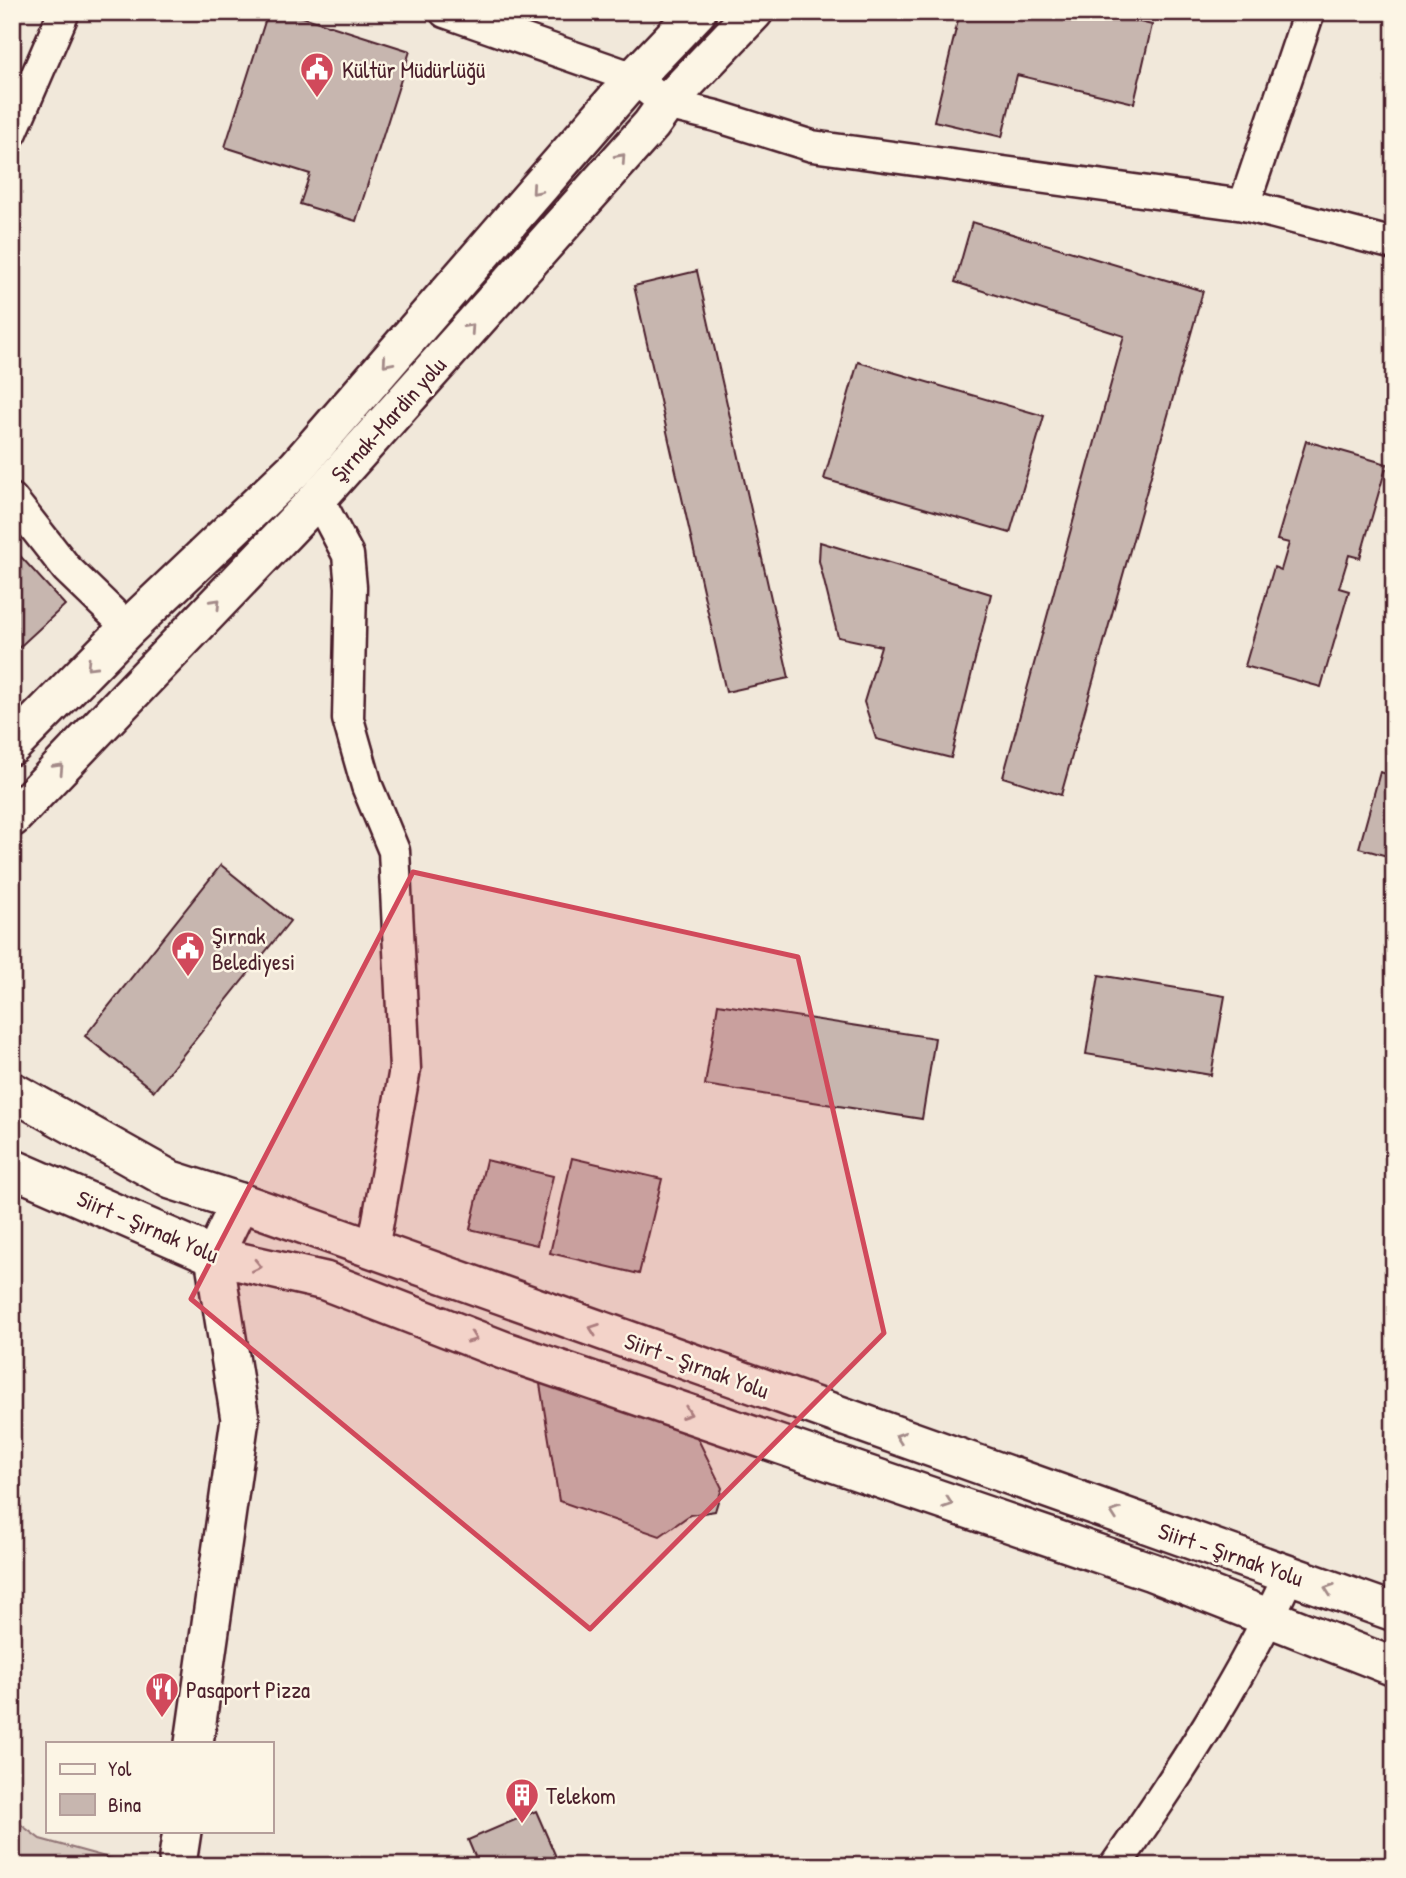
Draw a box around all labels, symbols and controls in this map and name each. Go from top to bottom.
public building icon: Kültür Müdürlüğü [298,50,336,99]
place label: Kültür Müdürlüğü [342,54,485,85]
one-way arrow [613,153,626,166]
one-way arrow [532,182,544,195]
one-way arrow [462,323,474,336]
street label: Şırnak-Mardin yolu [323,350,453,488]
one-way arrow [383,354,395,367]
one-way arrow [208,599,221,612]
one-way arrow [87,656,100,669]
one-way arrow [50,763,63,776]
place label: Şırnak Belediyesi [212,920,295,977]
public building icon: Şırnak Belediyesi [169,929,207,978]
street label: Siirt - Şırnak Yolu [72,1182,224,1270]
one-way arrow [251,1257,263,1272]
one-way arrow [588,1323,600,1337]
street label: Siirt - Şırnak Yolu [621,1325,773,1405]
one-way arrow [465,1330,477,1344]
one-way arrow [680,1405,692,1419]
one-way arrow [895,1432,907,1446]
one-way arrow [942,1495,954,1509]
one-way arrow [1109,1507,1121,1521]
street label: Siirt - Şırnak Yolu [1155,1515,1307,1593]
one-way arrow [1324,1583,1336,1597]
restaurant icon: Pasaport Pizza [143,1670,181,1719]
place label: Pasaport Pizza [186,1674,310,1705]
legend [46,1742,273,1832]
text: Yol [108,1754,132,1783]
building icon: Telekom [503,1776,541,1825]
place label: Telekom [546,1780,616,1811]
text: Bina [108,1790,141,1819]

